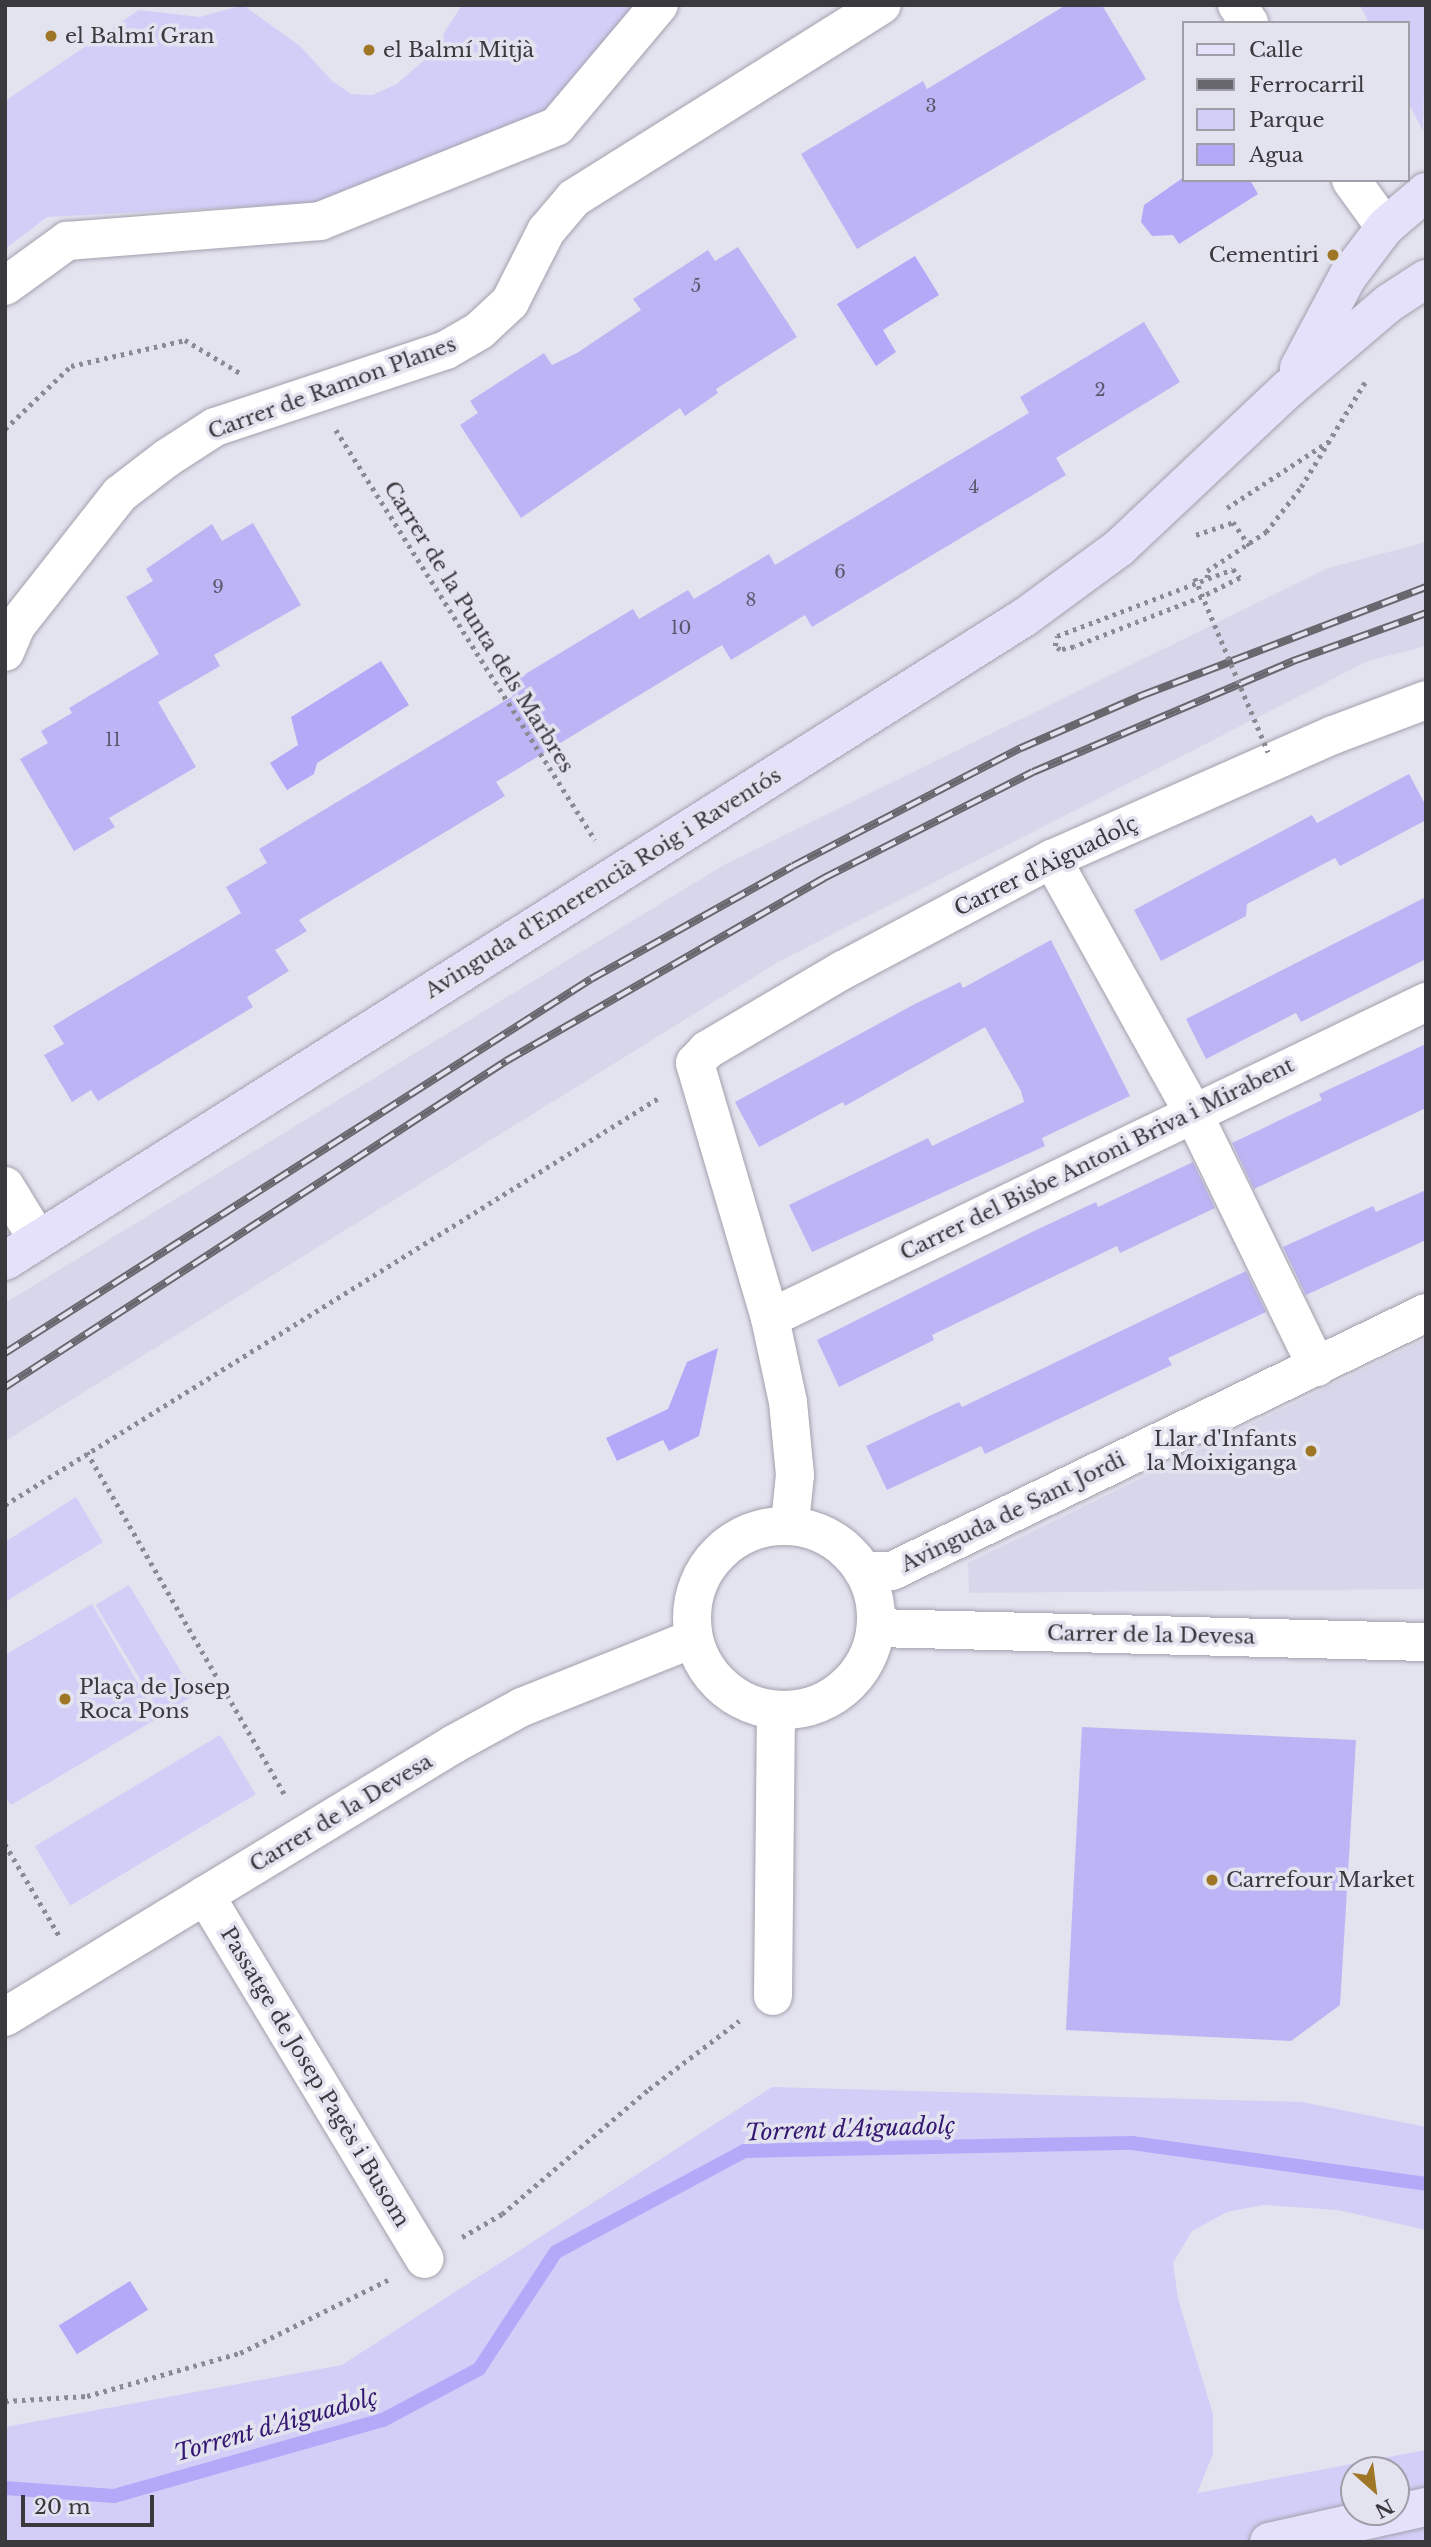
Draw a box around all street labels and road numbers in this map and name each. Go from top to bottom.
street label: Carrer de Ramon Planes [204,331,460,445]
street label: Carrer de la Punta dels Marbres [378,476,580,778]
street label: Avinguda d'Emerencià Roig i Raventós [420,762,786,1004]
street label: Carrer d'Aiguadolç [950,811,1142,921]
street label: Carrer del Bisbe Antoni Briva i Mirabent [895,1052,1299,1266]
street label: Avinguda de Sant Jordi [897,1447,1129,1577]
street label: Carrer de la Devesa [1046,1621,1256,1649]
street label: Carrer de la Devesa [245,1748,437,1878]
street label: Passatge de Josep Pagès i Busom [215,1922,415,2232]

